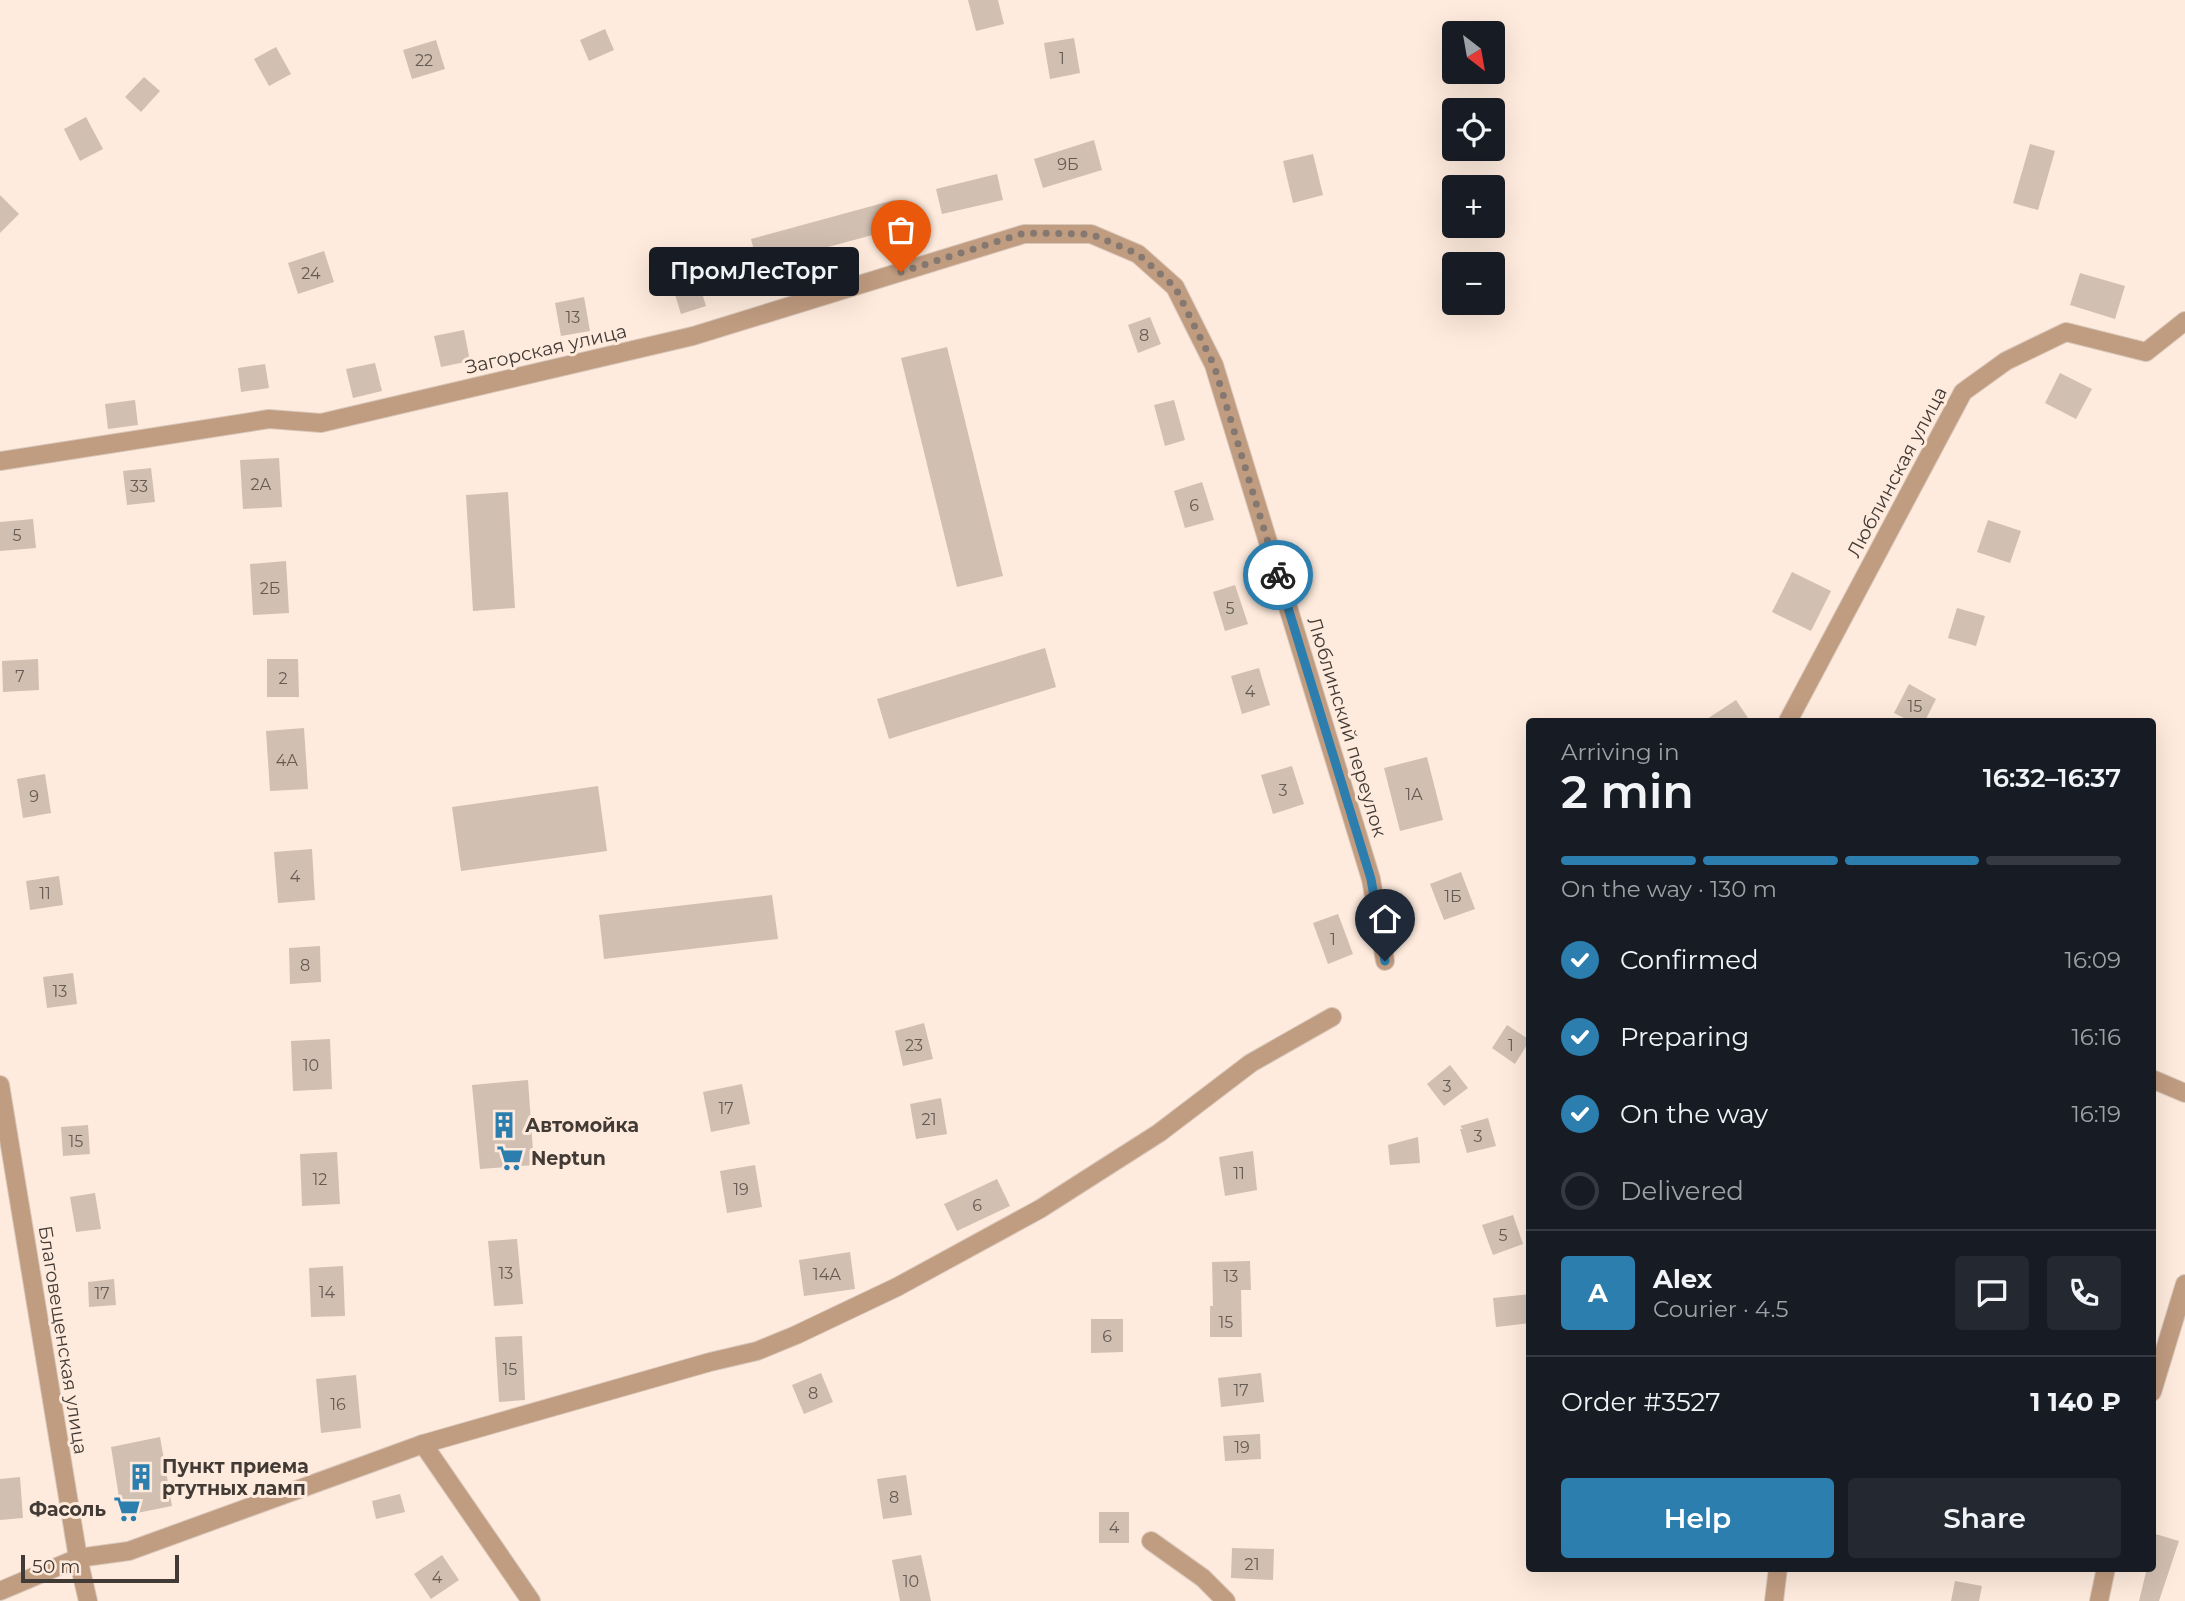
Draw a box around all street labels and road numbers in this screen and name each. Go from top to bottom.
street label: Загорская улица [463,319,629,379]
street label: Люблинская улица [1842,383,1952,561]
street label: Люблинский переулок [1303,614,1391,840]
street label: Благовещенская улица [34,1224,92,1456]

